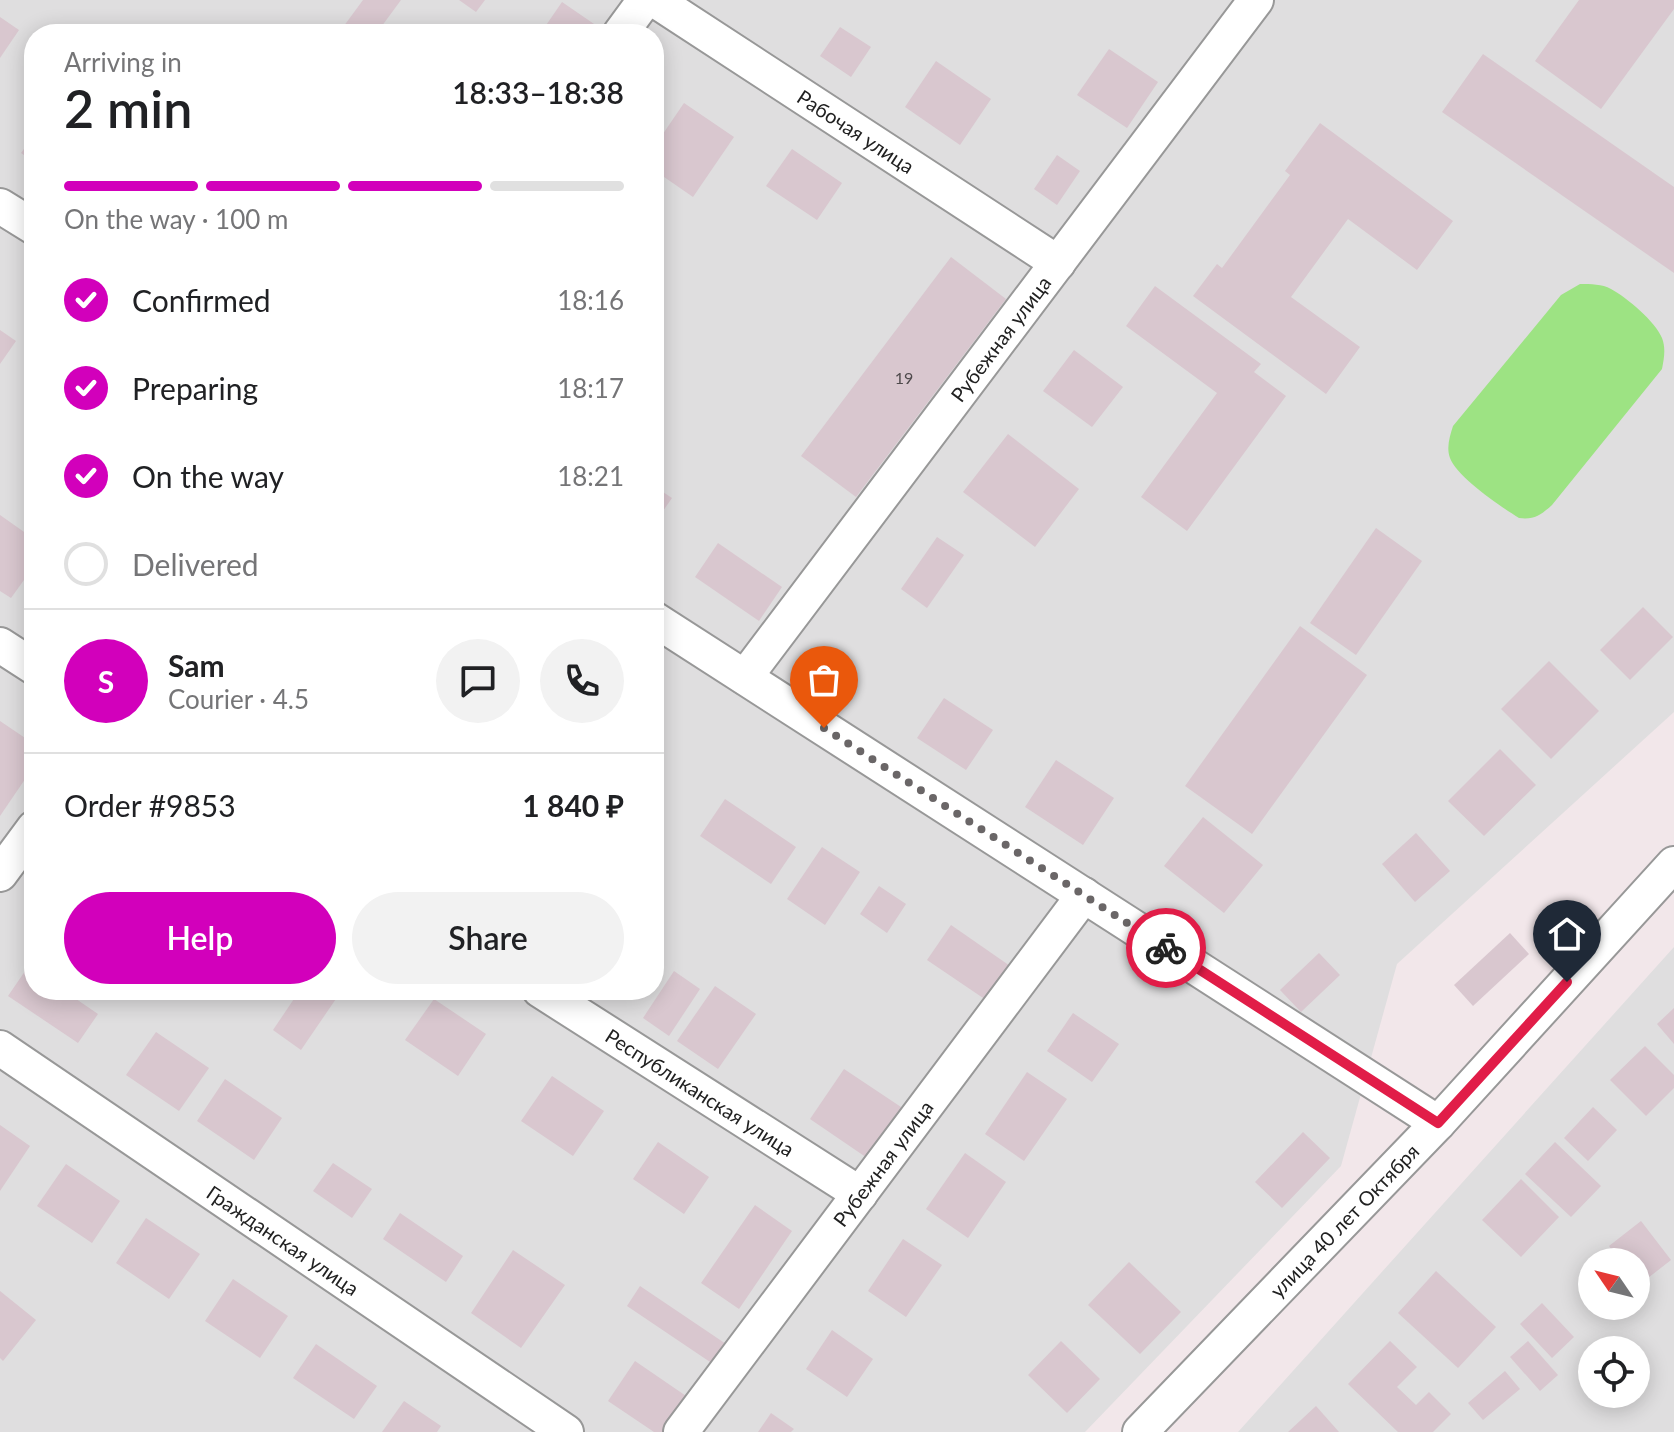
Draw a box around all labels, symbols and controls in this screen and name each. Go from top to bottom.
text: Arriving in [64,46,182,78]
text: 18:33–18:38 [452,74,624,110]
text: 2 min [64,77,192,139]
street label: Рабочая улица [793,84,919,178]
text: On the way · 100 m [64,203,288,235]
street label: Рубежная улица [945,271,1056,406]
icon: check [64,278,108,322]
text: Confirmed [132,282,271,318]
text: 18:16 [557,284,624,316]
icon: check [64,366,108,410]
house number: 19 [895,368,913,387]
text: Preparing [132,370,258,406]
text: 18:17 [557,372,624,404]
icon: check [64,454,108,498]
text: On the way [132,458,284,494]
text: 18:21 [557,460,624,492]
text: Delivered [132,546,259,582]
button: chat [436,639,520,723]
button: phone [540,639,624,723]
pin [790,646,858,728]
text: Sam [168,647,225,683]
icon: bag [802,658,846,702]
text: S [98,663,114,699]
text: Courier · 4.5 [168,683,309,715]
text: Order #9853 [64,787,236,823]
text: 1 840 ₽ [522,787,624,823]
button: Help [64,892,336,984]
button: Share [352,892,624,984]
pin [1533,900,1601,982]
courier [1126,908,1206,988]
icon: home [1545,912,1589,956]
icon: bike [1144,926,1188,970]
street label: Республиканская улица [601,1023,799,1161]
street label: Рубежная улица [828,1096,938,1231]
street label: улица 40 лет Октября [1265,1139,1424,1302]
street label: Гражданская улица [202,1180,364,1300]
north arrow [1578,1248,1650,1320]
map controls [1578,1248,1650,1408]
button: locate [1578,1336,1650,1408]

